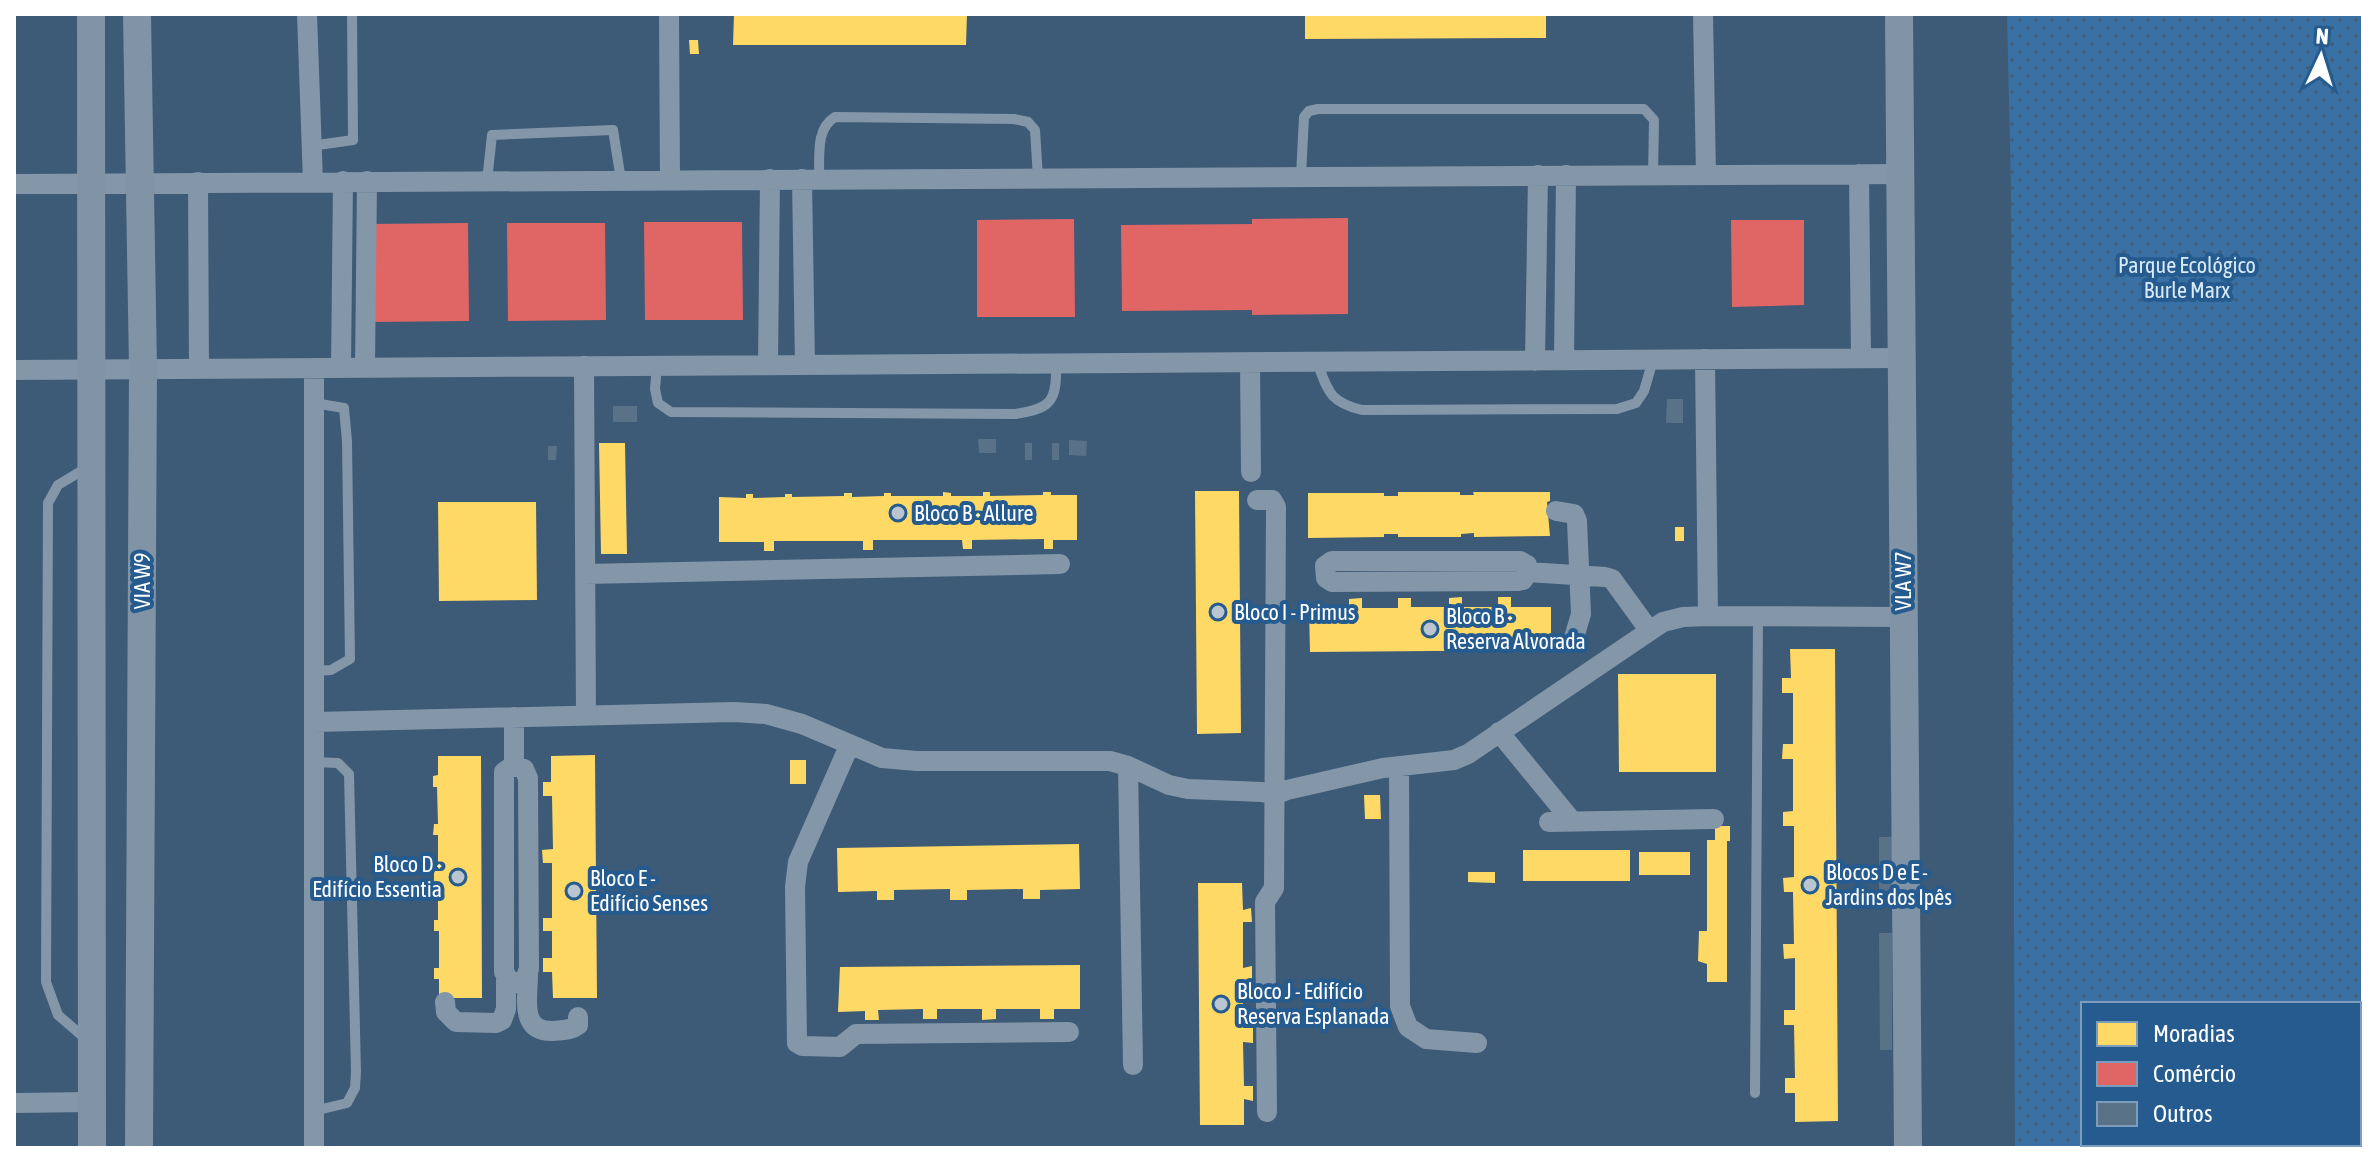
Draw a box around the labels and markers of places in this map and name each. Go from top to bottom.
place label: Bloco B - Allure [914,500,1033,526]
marker: Bloco B - Allure [889,504,907,522]
place label: Bloco I - Primus [1234,599,1356,625]
marker: Bloco I - Primus [1209,603,1227,621]
place label: Bloco B - Reserva Alvorada [1446,603,1586,654]
marker: Bloco B - Reserva Alvorada [1421,620,1439,638]
place label: Bloco D - Edifício Essentia [312,851,442,902]
place label: Blocos D e E - Jardins dos Ipês [1826,859,1952,910]
place label: Bloco E - Edifício Senses [590,865,708,916]
marker: Bloco D - Edifício Essentia [449,868,467,886]
marker: Blocos D e E - Jardins dos Ipês [1801,876,1819,894]
marker: Bloco E - Edifício Senses [565,882,583,900]
place label: Bloco J - Edifício Reserva Esplanada [1237,978,1390,1029]
marker: Bloco J - Edifício Reserva Esplanada [1212,995,1230,1013]

